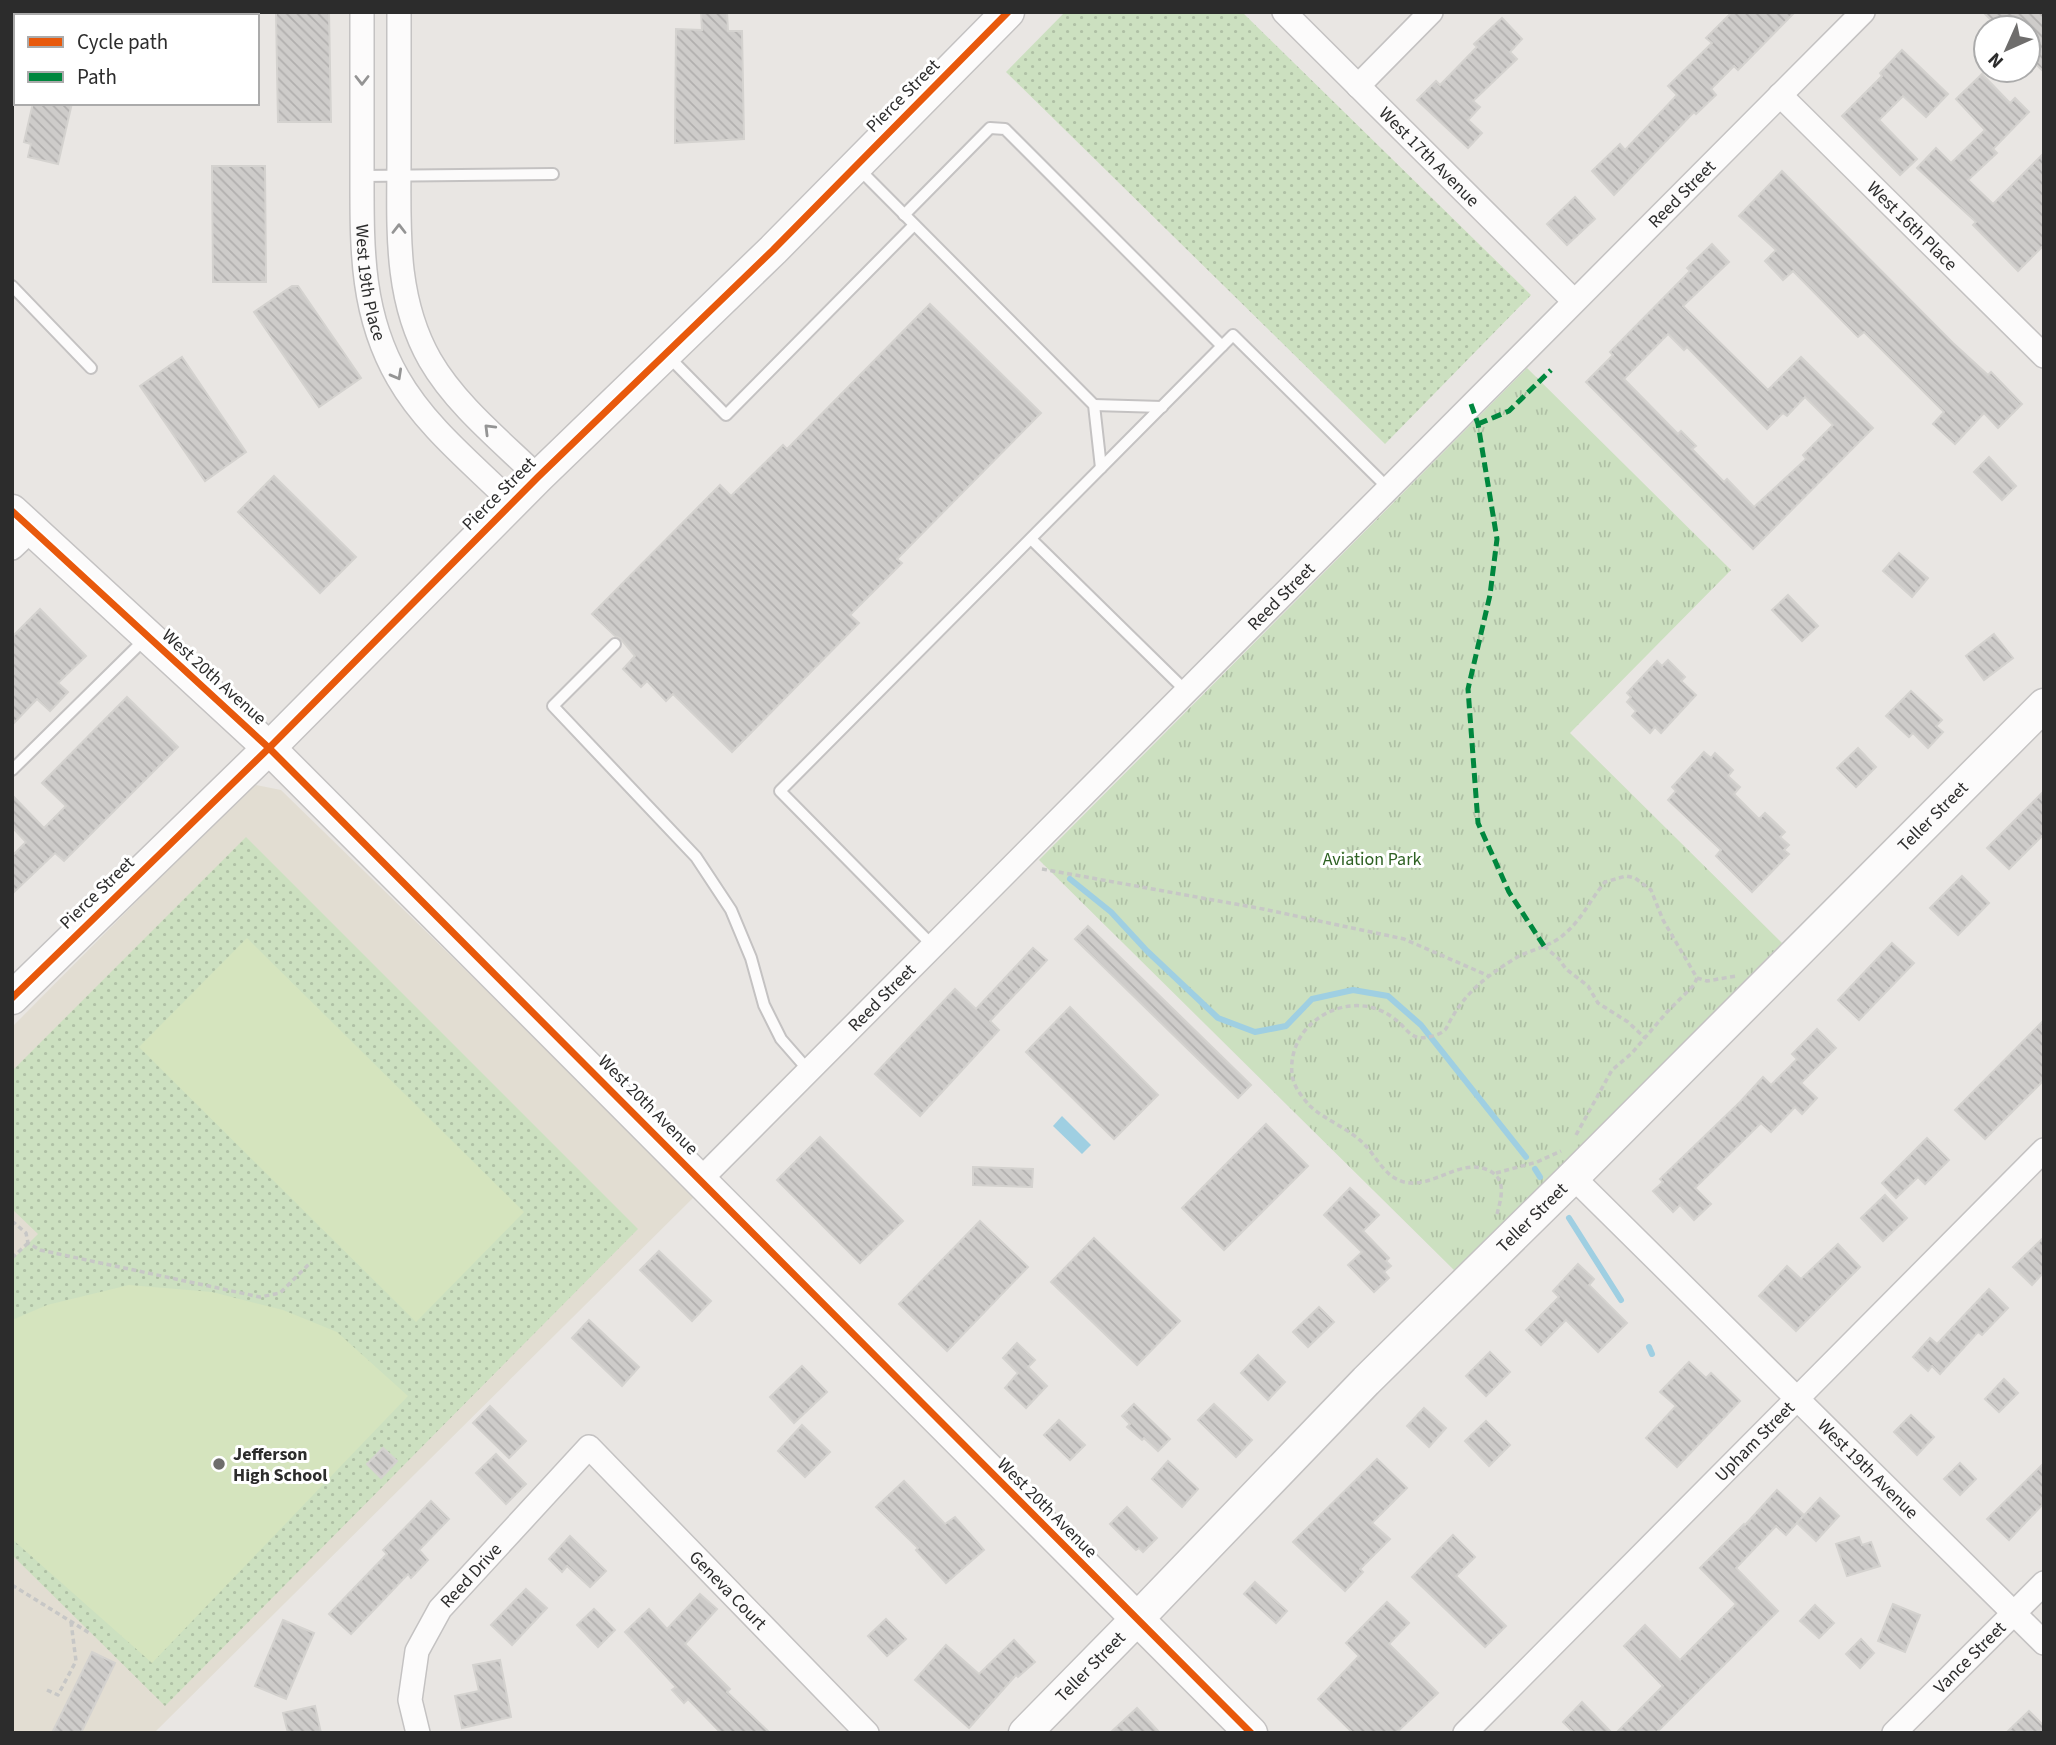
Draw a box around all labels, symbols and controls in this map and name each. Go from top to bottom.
legend [14,14,259,105]
north arrow [1972,14,2042,84]
text: Cycle path [77,27,168,57]
text: N [1982,46,2010,74]
street label: Pierce Street [861,54,945,138]
text: Path [77,62,117,92]
one-way arrow [354,76,370,86]
street label: West 17th Avenue [1373,101,1485,213]
street label: Reed Street [1642,154,1721,234]
street label: West 16th Place [1862,175,1963,276]
one-way arrow [391,223,407,234]
street label: West 19th Place [350,224,392,344]
one-way arrow [389,368,402,381]
one-way arrow [485,425,498,438]
street label: Pierce Street [457,452,541,536]
street label: Reed Street [1242,557,1320,636]
street label: West 20th Avenue [156,623,272,731]
street label: Teller Street [1892,776,1974,857]
park label: Aviation Park [1323,847,1421,872]
street label: Pierce Street [54,851,140,935]
street label: Reed Street [842,958,921,1037]
street label: West 20th Avenue [592,1049,704,1161]
street label: Teller Street [1491,1177,1573,1258]
street label: Upham Street [1709,1396,1800,1487]
street label: West 19th Avenue [1812,1413,1924,1525]
place label: Jefferson High School [233,1442,327,1488]
street label: West 20th Avenue [991,1452,1103,1564]
marker: Jefferson High School [211,1456,227,1472]
street label: Reed Drive [434,1537,507,1614]
street label: Geneva Court [684,1545,773,1635]
street label: Vance Street [1928,1616,2011,1699]
street label: Teller Street [1050,1626,1131,1708]

